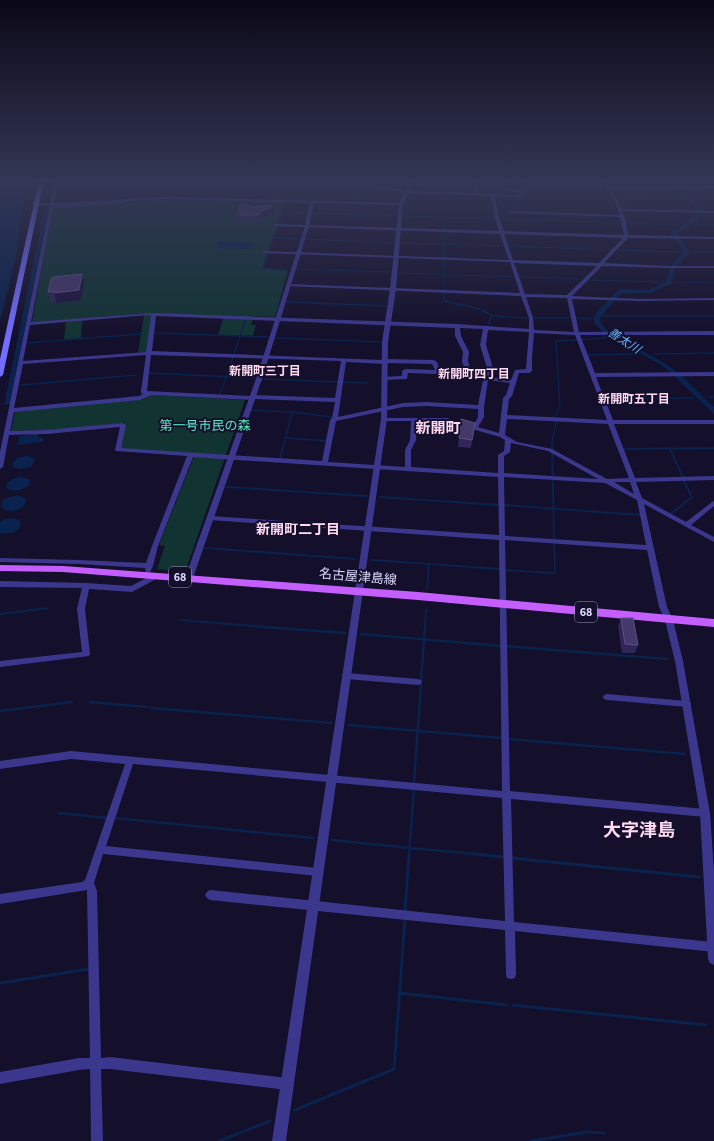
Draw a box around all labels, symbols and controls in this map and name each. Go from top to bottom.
water label: 善太川 [604,324,645,359]
district label: 新開町三丁目 [229,363,301,380]
district label: 新開町四丁目 [438,366,510,383]
district label: 新開町五丁目 [598,391,670,408]
park label: 第一号市民の森 [159,417,251,435]
district label: 新開町 [415,418,461,439]
district label: 新開町二丁目 [256,520,340,540]
street label: 名古屋津島線 [318,565,398,589]
road number: 68 [169,567,191,587]
road number: 68 [575,602,597,622]
district label: 大字津島 [603,818,675,843]

